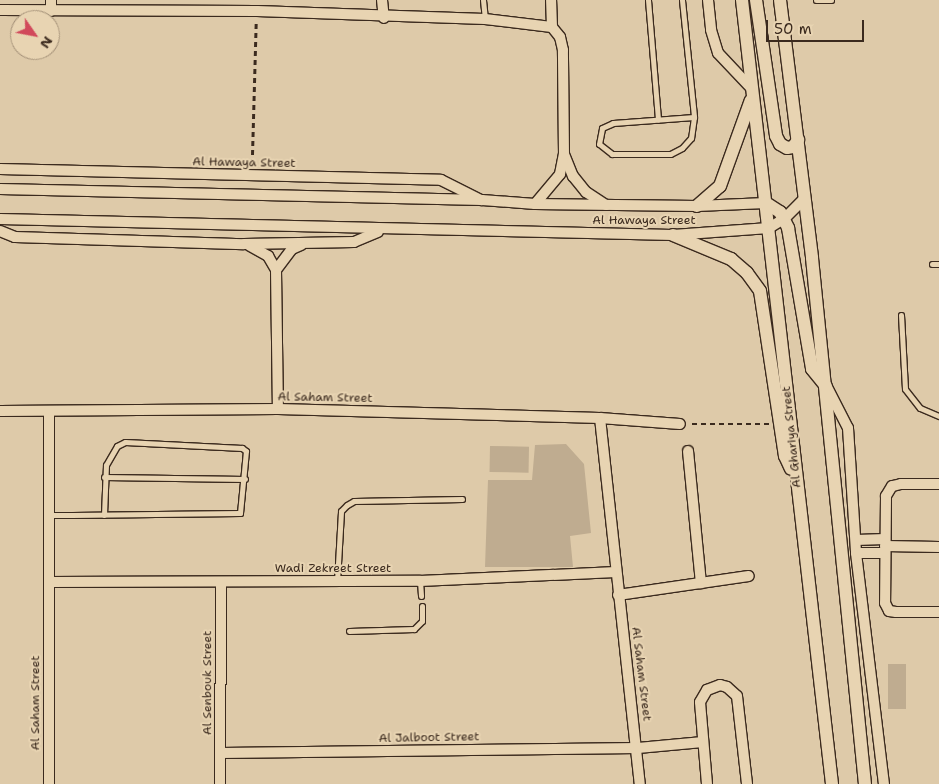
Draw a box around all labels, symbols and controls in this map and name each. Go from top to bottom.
north arrow [10,10,60,60]
scale bar [769,10,866,42]
text: 50 m [774,19,812,39]
text: N [36,33,57,52]
street label: Al Hawaya Street [192,155,296,171]
street label: Al Hawaya Street [592,214,696,228]
street label: Al Ghariya Street [779,385,805,489]
street label: Al Saham Street [277,390,373,406]
street label: Wadi Zekreet Street [275,562,391,576]
street label: Al Saham Street [628,626,654,722]
street label: Al Senbouk Street [201,631,215,735]
street label: Al Saham Street [29,656,43,750]
street label: Al Jalboot Street [378,730,480,746]

